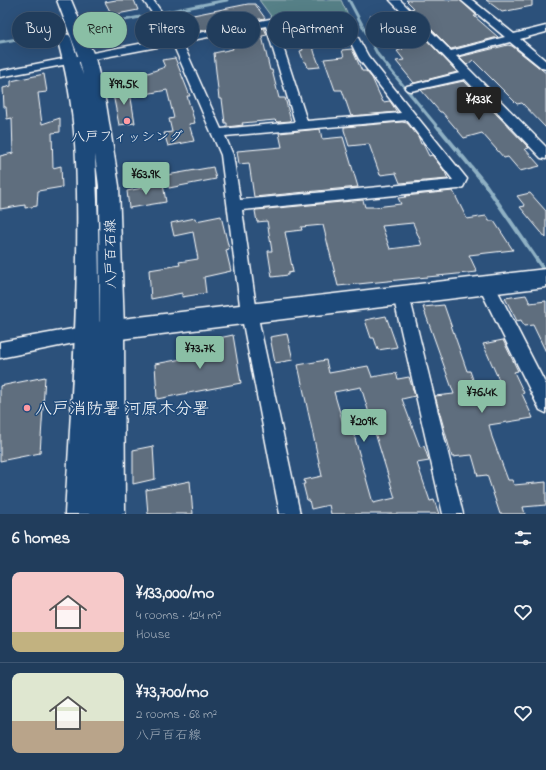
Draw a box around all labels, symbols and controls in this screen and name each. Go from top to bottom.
chip: Buy [12,12,65,48]
chip: Rent [73,12,127,48]
chip: Filters [135,12,199,48]
chip: New [207,12,260,48]
chip: Apartment [268,12,358,48]
chip: House [366,12,430,48]
pin: ¥99.5K [91,72,157,106]
text: ¥99.5K [109,75,139,94]
pin: ¥133K [451,87,507,121]
text: ¥133K [466,90,492,109]
marker: 八戸フィッシング [122,116,132,126]
place label: 八戸フィッシング [71,127,183,148]
pin: ¥63.9K [113,162,179,196]
text: ¥63.9K [131,165,161,184]
street label: 八戸百石線 [100,219,123,289]
pin: ¥73.7K [167,336,233,370]
text: ¥73.7K [185,339,215,358]
pin: ¥76.4K [449,380,515,414]
text: ¥76.4K [467,383,497,402]
place label: 八戸消防署 河原木分署 [35,397,209,422]
marker: 八戸消防署 河原木分署 [22,403,32,413]
pin: ¥209K [336,409,392,443]
text: ¥209K [350,412,378,431]
text: 6 homes [12,526,70,551]
icon: filters [512,527,534,549]
text: ¥133,000/mo [136,581,214,606]
icon: home [44,588,92,636]
icon: heart [512,601,534,623]
text: 4 rooms · 124 m² [136,606,221,625]
text: House [136,625,170,644]
text: ¥73,700/mo [136,680,209,705]
icon: home [44,689,92,737]
icon: heart [512,702,534,724]
text: 2 rooms · 68 m² [136,705,217,724]
text: 八戸百石線 [136,726,201,745]

